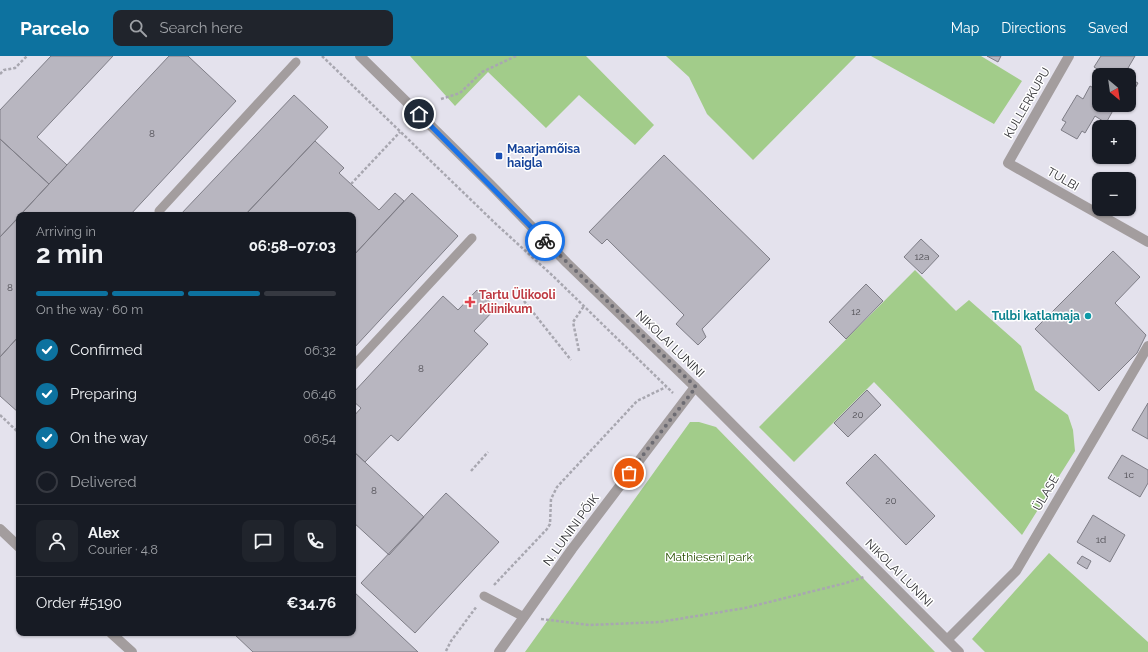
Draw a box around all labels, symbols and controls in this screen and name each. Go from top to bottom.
search box [113,10,393,46]
text: Parcelo [20,17,89,39]
icon: search [127,17,149,39]
text: Search here [159,19,243,37]
text: Map [951,20,979,36]
text: Directions [1001,20,1066,36]
text: Saved [1088,20,1128,36]
street label: KULLERKUPU [1001,65,1053,141]
north arrow [1092,68,1136,112]
map controls [1092,68,1136,216]
pin [402,97,436,131]
icon: home [408,103,430,125]
button: + [1092,120,1136,164]
house number: 8 [149,128,155,139]
place label: Maarjamõisa haigla [507,142,580,170]
marker: Maarjamõisa haigla [494,151,504,161]
street label: TULBI [1045,164,1081,194]
button: − [1092,172,1136,216]
courier [525,221,565,261]
text: Arriving in [36,224,96,239]
icon: bike [534,230,556,252]
text: 06:58–07:03 [249,237,336,255]
text: 2 min [36,239,103,269]
house number: 12a [915,251,929,262]
house number: 8 [7,282,13,293]
place label: Tartu Ülikooli Kliinikum [479,287,555,316]
marker: Tartu Ülikooli Kliinikum [464,296,476,308]
text: On the way · 60 m [36,302,143,317]
house number: 12 [851,306,861,317]
street label: NIKOLAI LUNINI [633,308,707,380]
place label: Tulbi katlamaja [992,309,1080,323]
marker: Tulbi katlamaja [1083,311,1093,321]
icon: check [36,339,58,361]
text: Confirmed [70,341,143,359]
text: 06:32 [304,343,336,358]
house number: 8 [418,363,424,374]
icon: check [36,383,58,405]
text: Preparing [70,385,137,403]
text: 06:46 [303,387,336,402]
house number: 20 [852,409,864,420]
icon: check [36,427,58,449]
text: On the way [70,429,148,447]
text: 06:54 [304,431,336,446]
pin [612,456,646,490]
icon: bag [618,462,640,484]
house number: 1c [1124,469,1134,480]
text: Delivered [70,473,137,491]
street label: ÜLASE [1030,473,1062,513]
house number: 8 [371,485,377,496]
street label: N. LUNINI PÕIK [540,491,602,568]
house number: 20 [885,495,897,506]
button: person [36,520,78,562]
button: chat [242,520,284,562]
button: phone [294,520,336,562]
text: Alex [88,524,119,542]
house number: 1d [1096,534,1106,545]
street label: NIKOLAI LUNINI [862,536,936,610]
text: Courier · 4.8 [88,542,158,557]
park label: Mathieseni park [665,550,753,564]
text: Order #5190 [36,594,122,612]
text: €34.76 [286,594,336,612]

